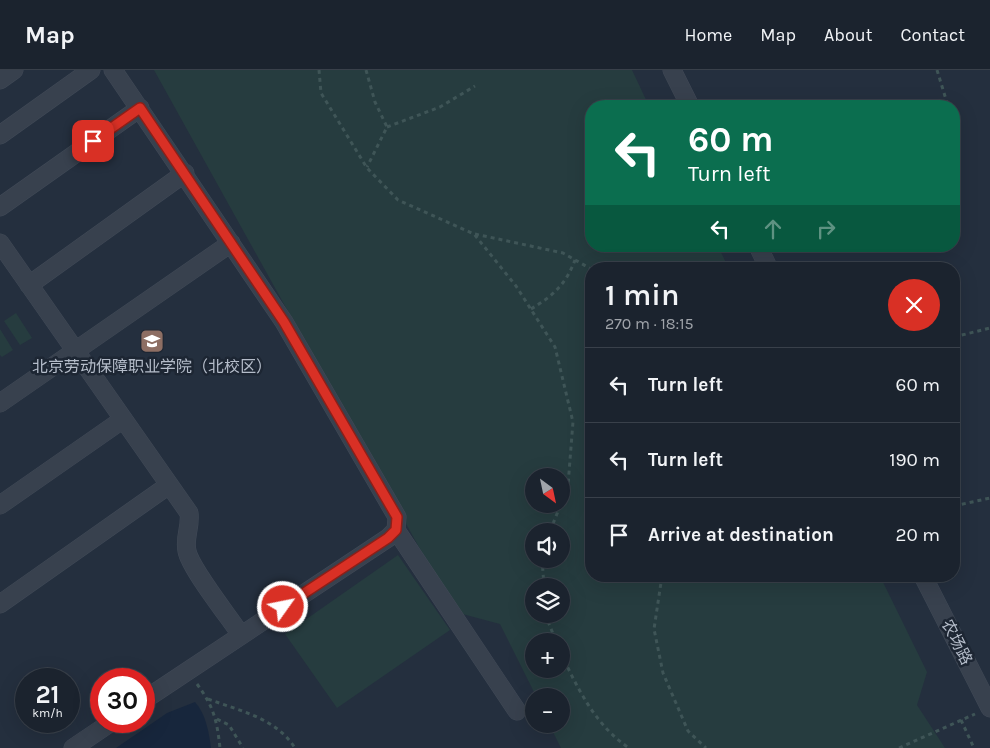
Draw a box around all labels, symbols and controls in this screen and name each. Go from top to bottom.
text: Map [25,21,75,49]
text: Home [684,24,732,46]
text: Map [760,24,796,46]
text: About [824,24,873,46]
text: Contact [901,24,965,46]
text: 60 m [688,119,773,160]
pin [72,120,114,162]
icon: left [605,120,670,185]
icon: arrive [79,127,107,155]
text: Turn left [688,161,771,187]
icon: left [706,215,734,243]
icon: ahead [759,215,787,243]
icon: right [812,215,840,243]
text: 1 min [605,277,679,313]
button: close [888,279,940,331]
text: 270 m · 18:15 [605,314,694,333]
school or university icon: 北京劳动保障职业学院（北校区） [139,328,165,354]
place label: 北京劳动保障职业学院（北校区） [32,357,272,376]
icon: left [605,371,633,399]
text: Turn left [648,374,723,396]
text: 60 m [896,374,940,396]
icon: left [605,446,633,474]
text: Turn left [648,449,723,471]
text: 190 m [889,449,940,471]
north arrow [525,468,570,512]
map controls [525,468,570,733]
icon: arrive [605,521,633,549]
button: sound [525,523,570,568]
text: Arrive at destination [648,524,834,546]
text: 20 m [895,524,940,546]
button: layers [525,578,570,623]
position arrow [256,580,308,632]
street label: 农场路 [938,616,976,668]
button: + [525,633,570,678]
speed limit sign: 30 [90,668,155,733]
text: 21 [35,680,60,709]
button: − [525,688,570,733]
text: km/h [32,706,63,720]

